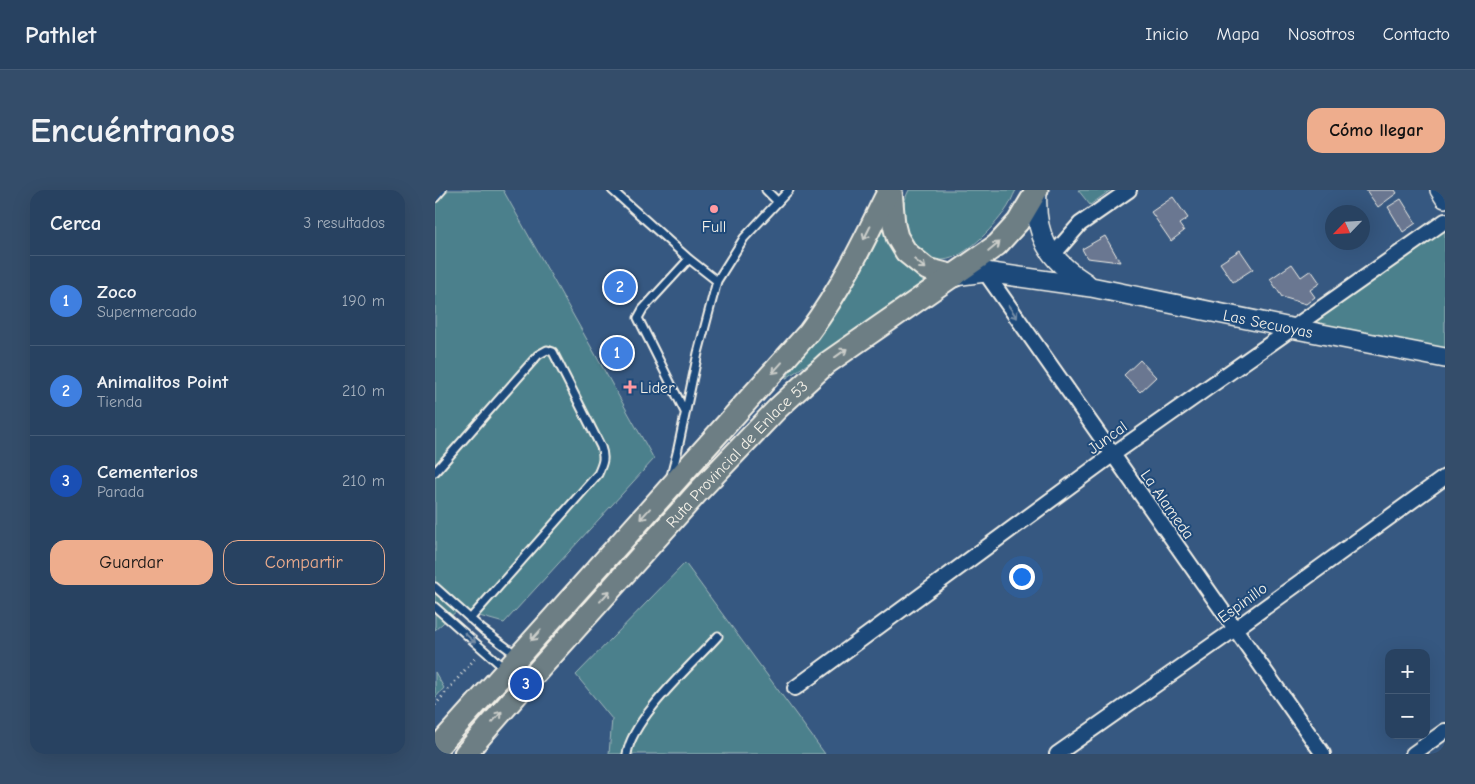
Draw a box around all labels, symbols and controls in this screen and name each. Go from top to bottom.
text: Pathlet [25,21,96,49]
text: Inicio [1145,24,1189,45]
text: Mapa [1217,24,1260,45]
text: Nosotros [1288,24,1355,45]
text: Contacto [1383,24,1450,45]
button: Cómo llegar [1307,108,1445,153]
text: Encuéntranos [30,110,235,151]
marker: Full [708,203,720,215]
north arrow [1325,205,1370,250]
text: Cerca [50,211,101,235]
text: 3 resultados [303,214,385,232]
place label: Full [702,218,726,236]
one-way arrow [862,226,872,241]
one-way arrow [987,242,1000,253]
one-way arrow [914,258,927,269]
pin: 2 [604,268,636,306]
text: Zoco [97,281,137,303]
text: 1 [63,292,69,310]
text: 190 m [342,292,385,310]
text: Supermercado [97,303,197,321]
one-way arrow [1008,305,1018,319]
street label: Las Secuoyas [1221,306,1315,342]
pin: 1 [601,334,633,372]
one-way arrow [834,348,848,358]
one-way arrow [771,361,783,374]
text: Animalitos Point [97,371,228,393]
street label: Ruta Provincial de Enlace 53 [663,377,812,531]
place label: Lider [640,379,675,397]
marker: Lider [624,381,636,393]
text: 2 [62,382,70,400]
text: 210 m [342,382,385,400]
text: Tienda [97,393,143,411]
street label: Juncal [1085,418,1131,458]
text: Cementerios [97,461,198,483]
street label: La Alameda [1137,466,1198,543]
text: 3 [62,472,70,490]
text: 210 m [342,472,385,490]
text: Parada [97,483,145,501]
one-way arrow [639,508,651,521]
button: Guardar [50,540,213,585]
button: Compartir [223,540,385,585]
your location [1009,564,1035,590]
street label: Espinillo [1214,579,1271,627]
one-way arrow [599,589,611,602]
one-way arrow [531,629,542,642]
one-way arrow [464,632,477,644]
map controls [1385,649,1430,739]
button: + [1385,649,1430,694]
pin: 3 [510,665,542,703]
button: − [1385,694,1430,739]
one-way arrow [491,711,502,724]

